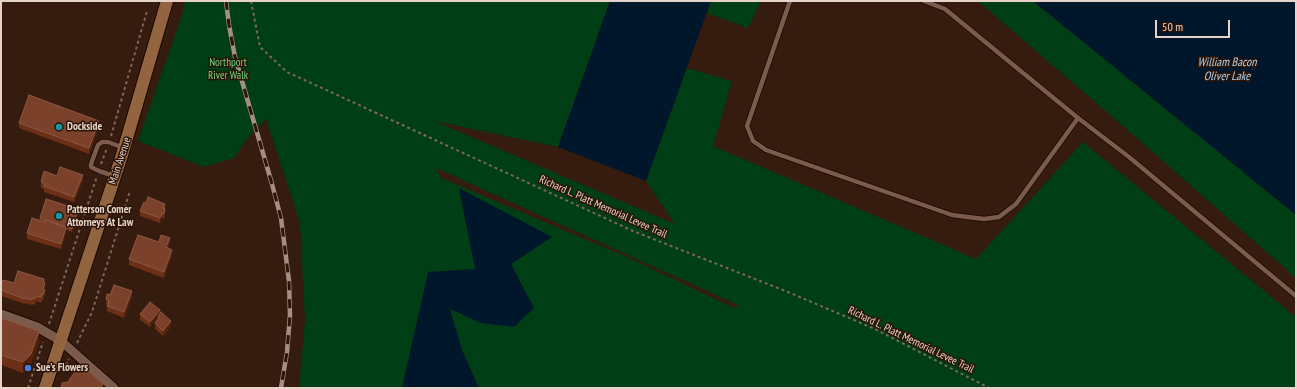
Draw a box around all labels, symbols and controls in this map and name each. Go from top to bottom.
scale bar [1157,12,1232,38]
text: 50 m [1162,19,1183,34]
park label: Northport River Walk [208,56,248,82]
water label: William Bacon Oliver Lake [1198,56,1256,84]
place label: Dockside [67,120,102,134]
marker: Dockside [54,122,64,132]
street label: Main Avenue [106,136,134,186]
street label: Richard L. Platt Memorial Levee Trail [537,173,669,241]
place label: Patterson Comer Attorneys At Law [67,203,133,229]
marker: Patterson Comer Attorneys At Law [54,211,64,221]
street label: Richard L. Platt Memorial Levee Trail [846,304,976,376]
place label: Sue's Flowers [36,361,88,375]
marker: Sue's Flowers [23,363,33,373]

